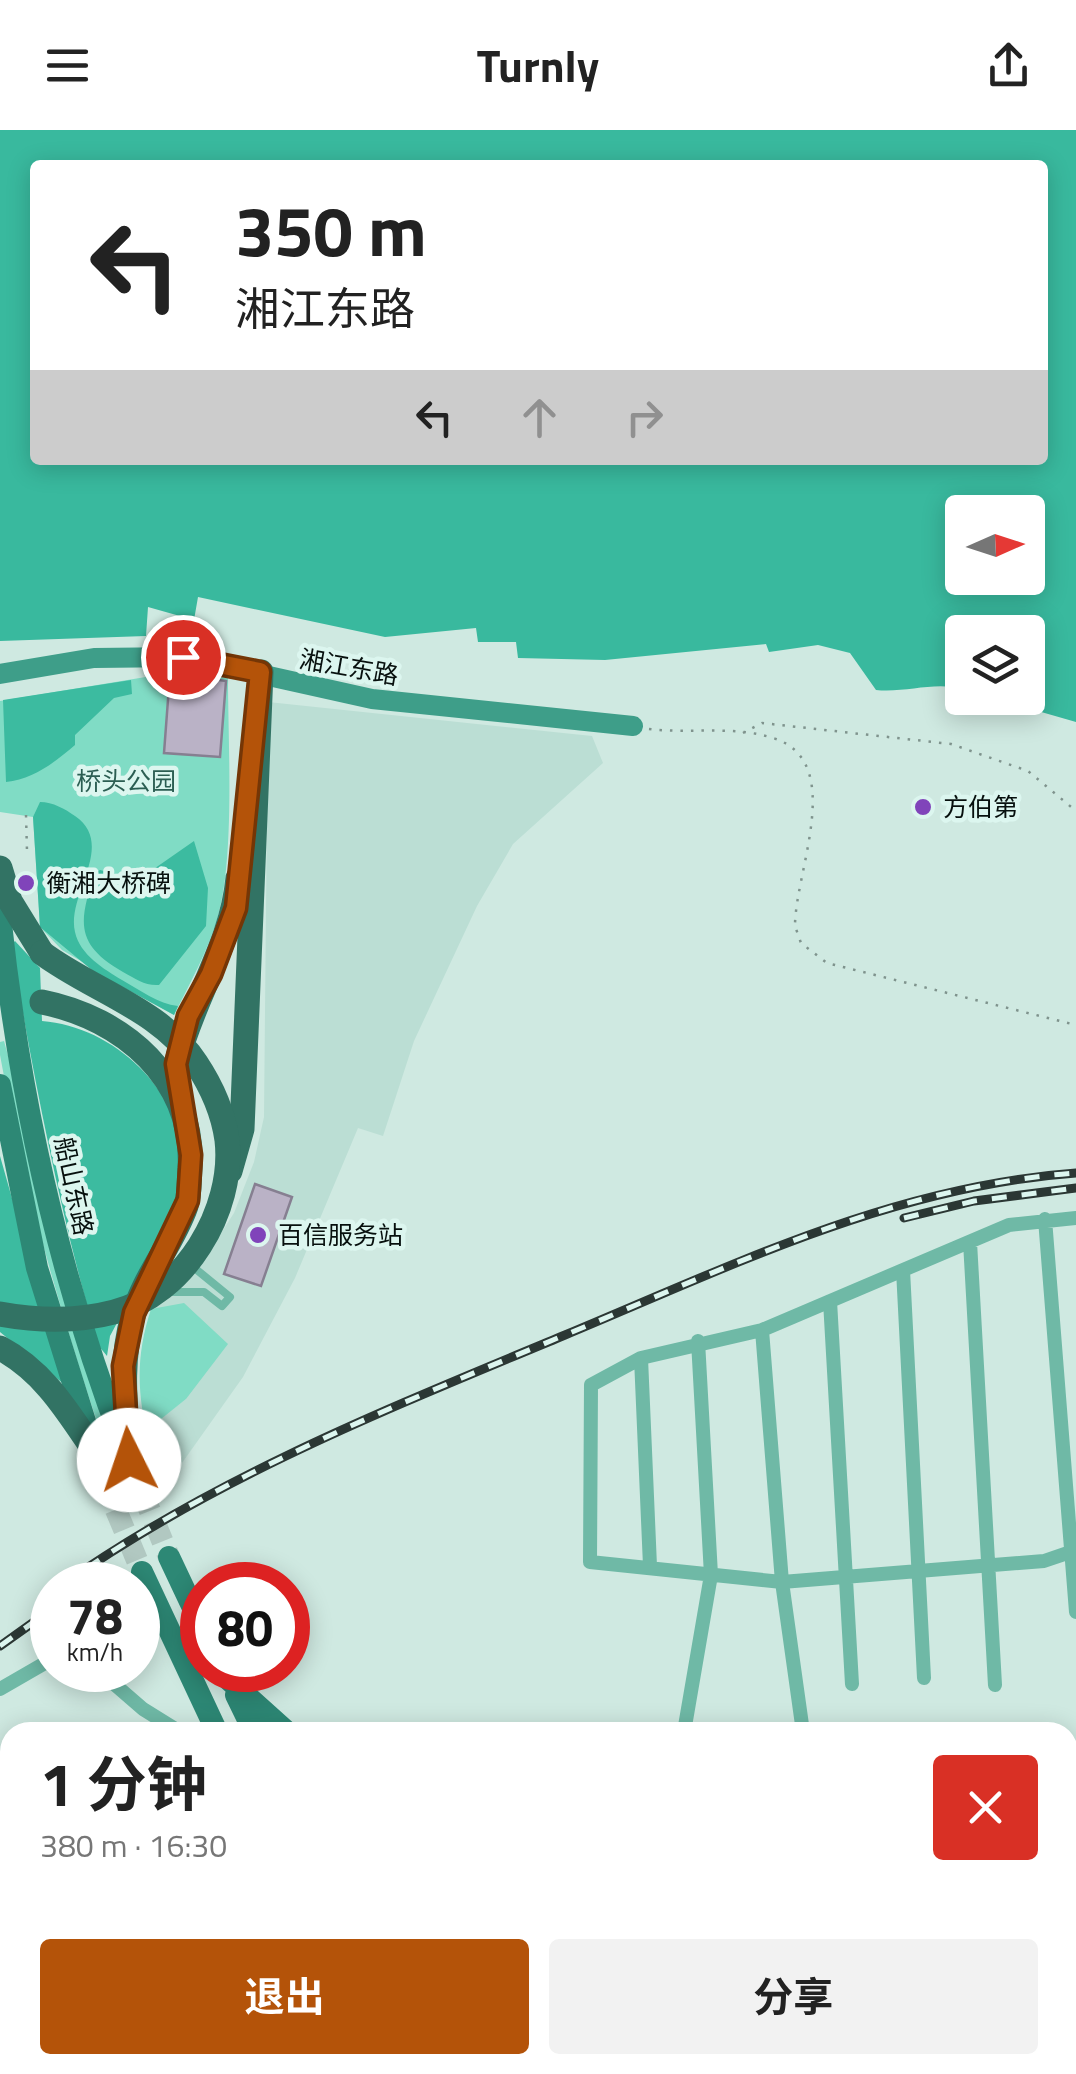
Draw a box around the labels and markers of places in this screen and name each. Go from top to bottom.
pin [141,615,226,700]
place label: 方伯第 [943,788,1018,826]
marker: 方伯第 [912,796,934,818]
place label: 衡湘大桥碑 [46,864,171,902]
marker: 衡湘大桥碑 [15,872,37,894]
place label: 百信服务站 [278,1216,403,1254]
marker: 百信服务站 [247,1224,269,1246]

